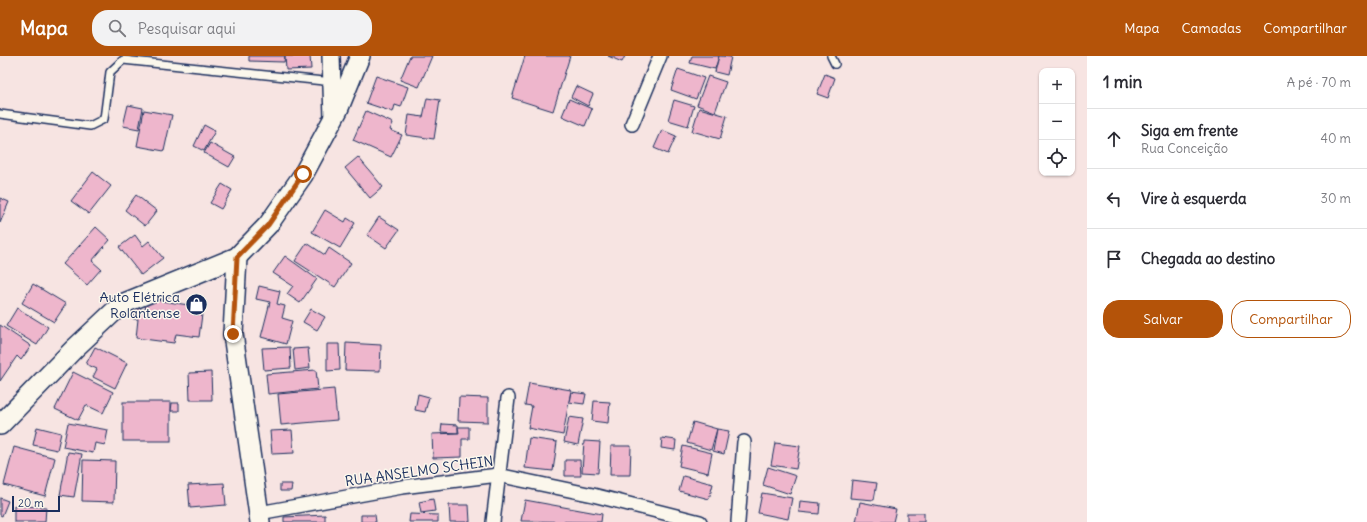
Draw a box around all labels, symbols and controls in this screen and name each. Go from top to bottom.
search box [92,10,372,46]
text: Mapa [20,16,68,40]
icon: search [106,17,128,39]
text: Pesquisar aqui [138,19,236,38]
text: Mapa [1124,19,1159,37]
text: Camadas [1181,19,1241,37]
text: Compartilhar [1263,19,1347,37]
map controls [1039,68,1075,176]
button: + [1039,68,1075,104]
text: 1 min [1103,71,1142,93]
text: A pé · 70 m [1287,74,1351,91]
button: − [1039,104,1075,140]
text: Siga em frente [1141,121,1238,140]
icon: ahead [1103,128,1125,150]
text: 40 m [1320,130,1351,147]
button: locate [1039,140,1075,176]
text: Rua Conceição [1141,140,1228,157]
route start [294,165,312,183]
icon: left [1103,188,1125,210]
text: Vire à esquerda [1141,189,1247,208]
text: 30 m [1321,190,1351,207]
icon: arrive [1103,248,1125,270]
text: Chegada ao destino [1141,249,1275,268]
place label: Auto Elétrica Rolantense [99,288,180,322]
shop icon: Auto Elétrica Rolantense [183,292,209,318]
button: Salvar [1103,300,1223,338]
button: Compartilhar [1231,300,1351,338]
route end [224,325,242,343]
street label: RUA ANSELMO SCHEIN [344,452,494,490]
scale bar [12,494,60,513]
text: 20 m [18,496,44,510]

